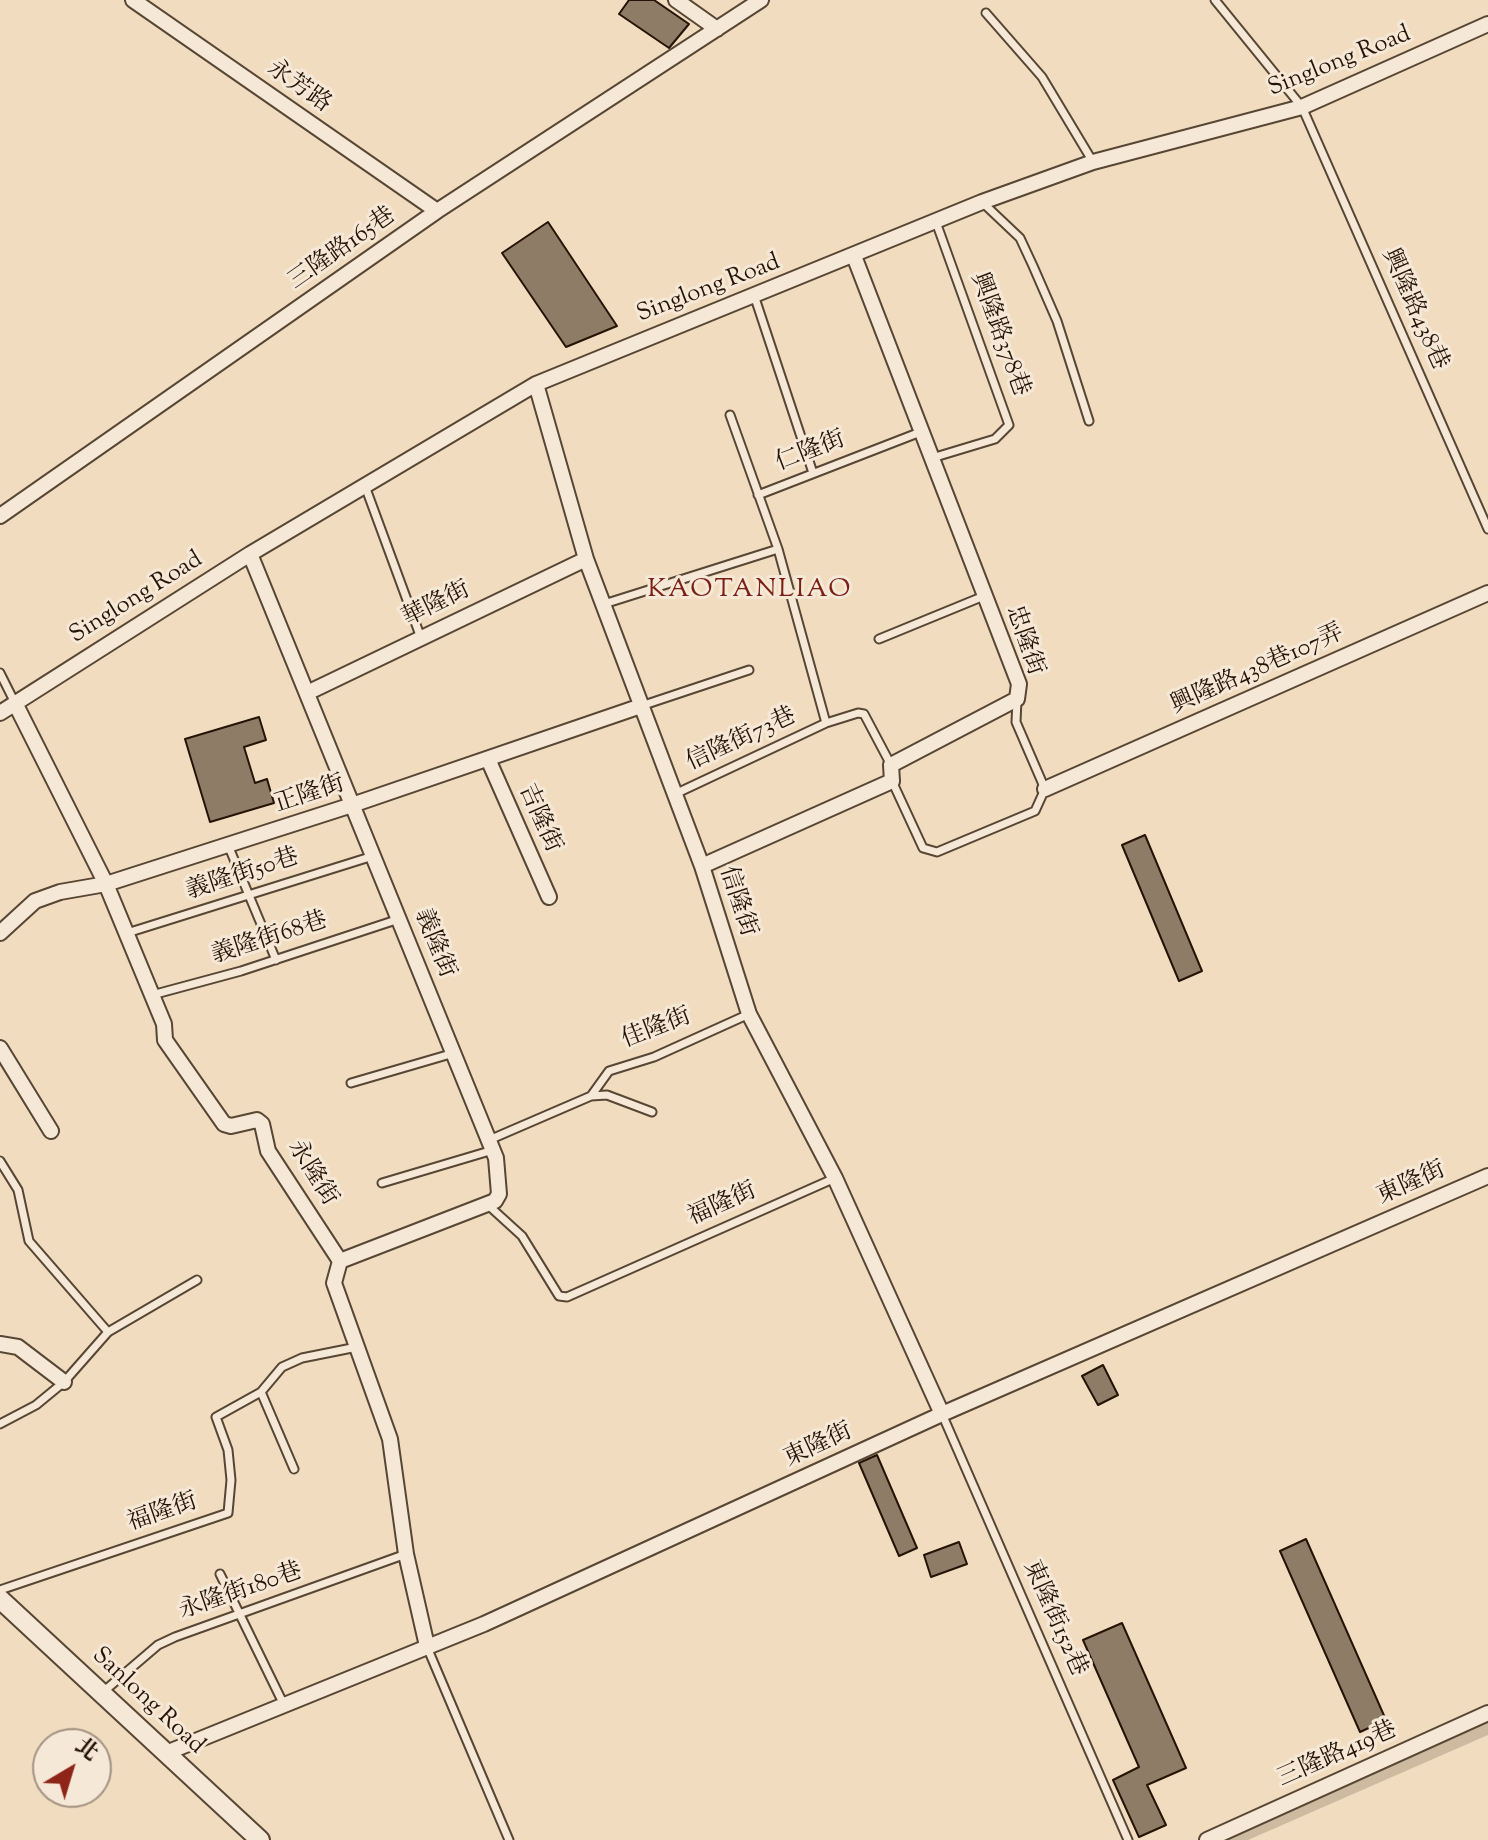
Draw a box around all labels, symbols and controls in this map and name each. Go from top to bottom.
street label: Singlong Road [1265,21,1415,105]
street label: 永芳路 [260,56,336,120]
street label: 三隆路165巷 [284,203,402,297]
street label: 興隆路438巷 [1373,245,1453,375]
street label: Singlong Road [633,249,785,331]
street label: 興隆路378巷 [962,269,1034,401]
street label: 仁隆街 [772,427,850,479]
street label: Singlong Road [65,547,209,651]
district label: KAOTANLIAO [648,576,852,608]
street label: 華隆街 [398,577,476,635]
street label: 忠隆街 [998,602,1048,680]
street label: 興隆路438巷107弄 [1167,620,1349,722]
street label: 信隆街73巷 [683,703,801,779]
street label: 正隆街 [271,771,349,821]
street label: 吉隆街 [510,780,566,858]
street label: 義隆街50巷 [183,844,303,908]
street label: 信隆街 [711,863,761,941]
street label: 義隆街 [406,905,460,983]
street label: 義隆街68巷 [209,908,331,972]
street label: 佳隆街 [618,1004,696,1056]
street label: 永隆街 [280,1136,342,1212]
street label: 東隆街 [1373,1157,1451,1213]
street label: 福隆街 [684,1178,762,1234]
street label: 東隆街 [780,1419,858,1475]
street label: 福隆街 [124,1489,202,1539]
street label: 東隆街152巷 [1015,1557,1091,1681]
street label: 永隆街180巷 [175,1558,307,1628]
street label: Sanlong Road [85,1642,209,1762]
street label: 三隆路419巷 [1274,1717,1402,1795]
north arrow [32,1728,112,1808]
text: 北 [67,1731,104,1770]

